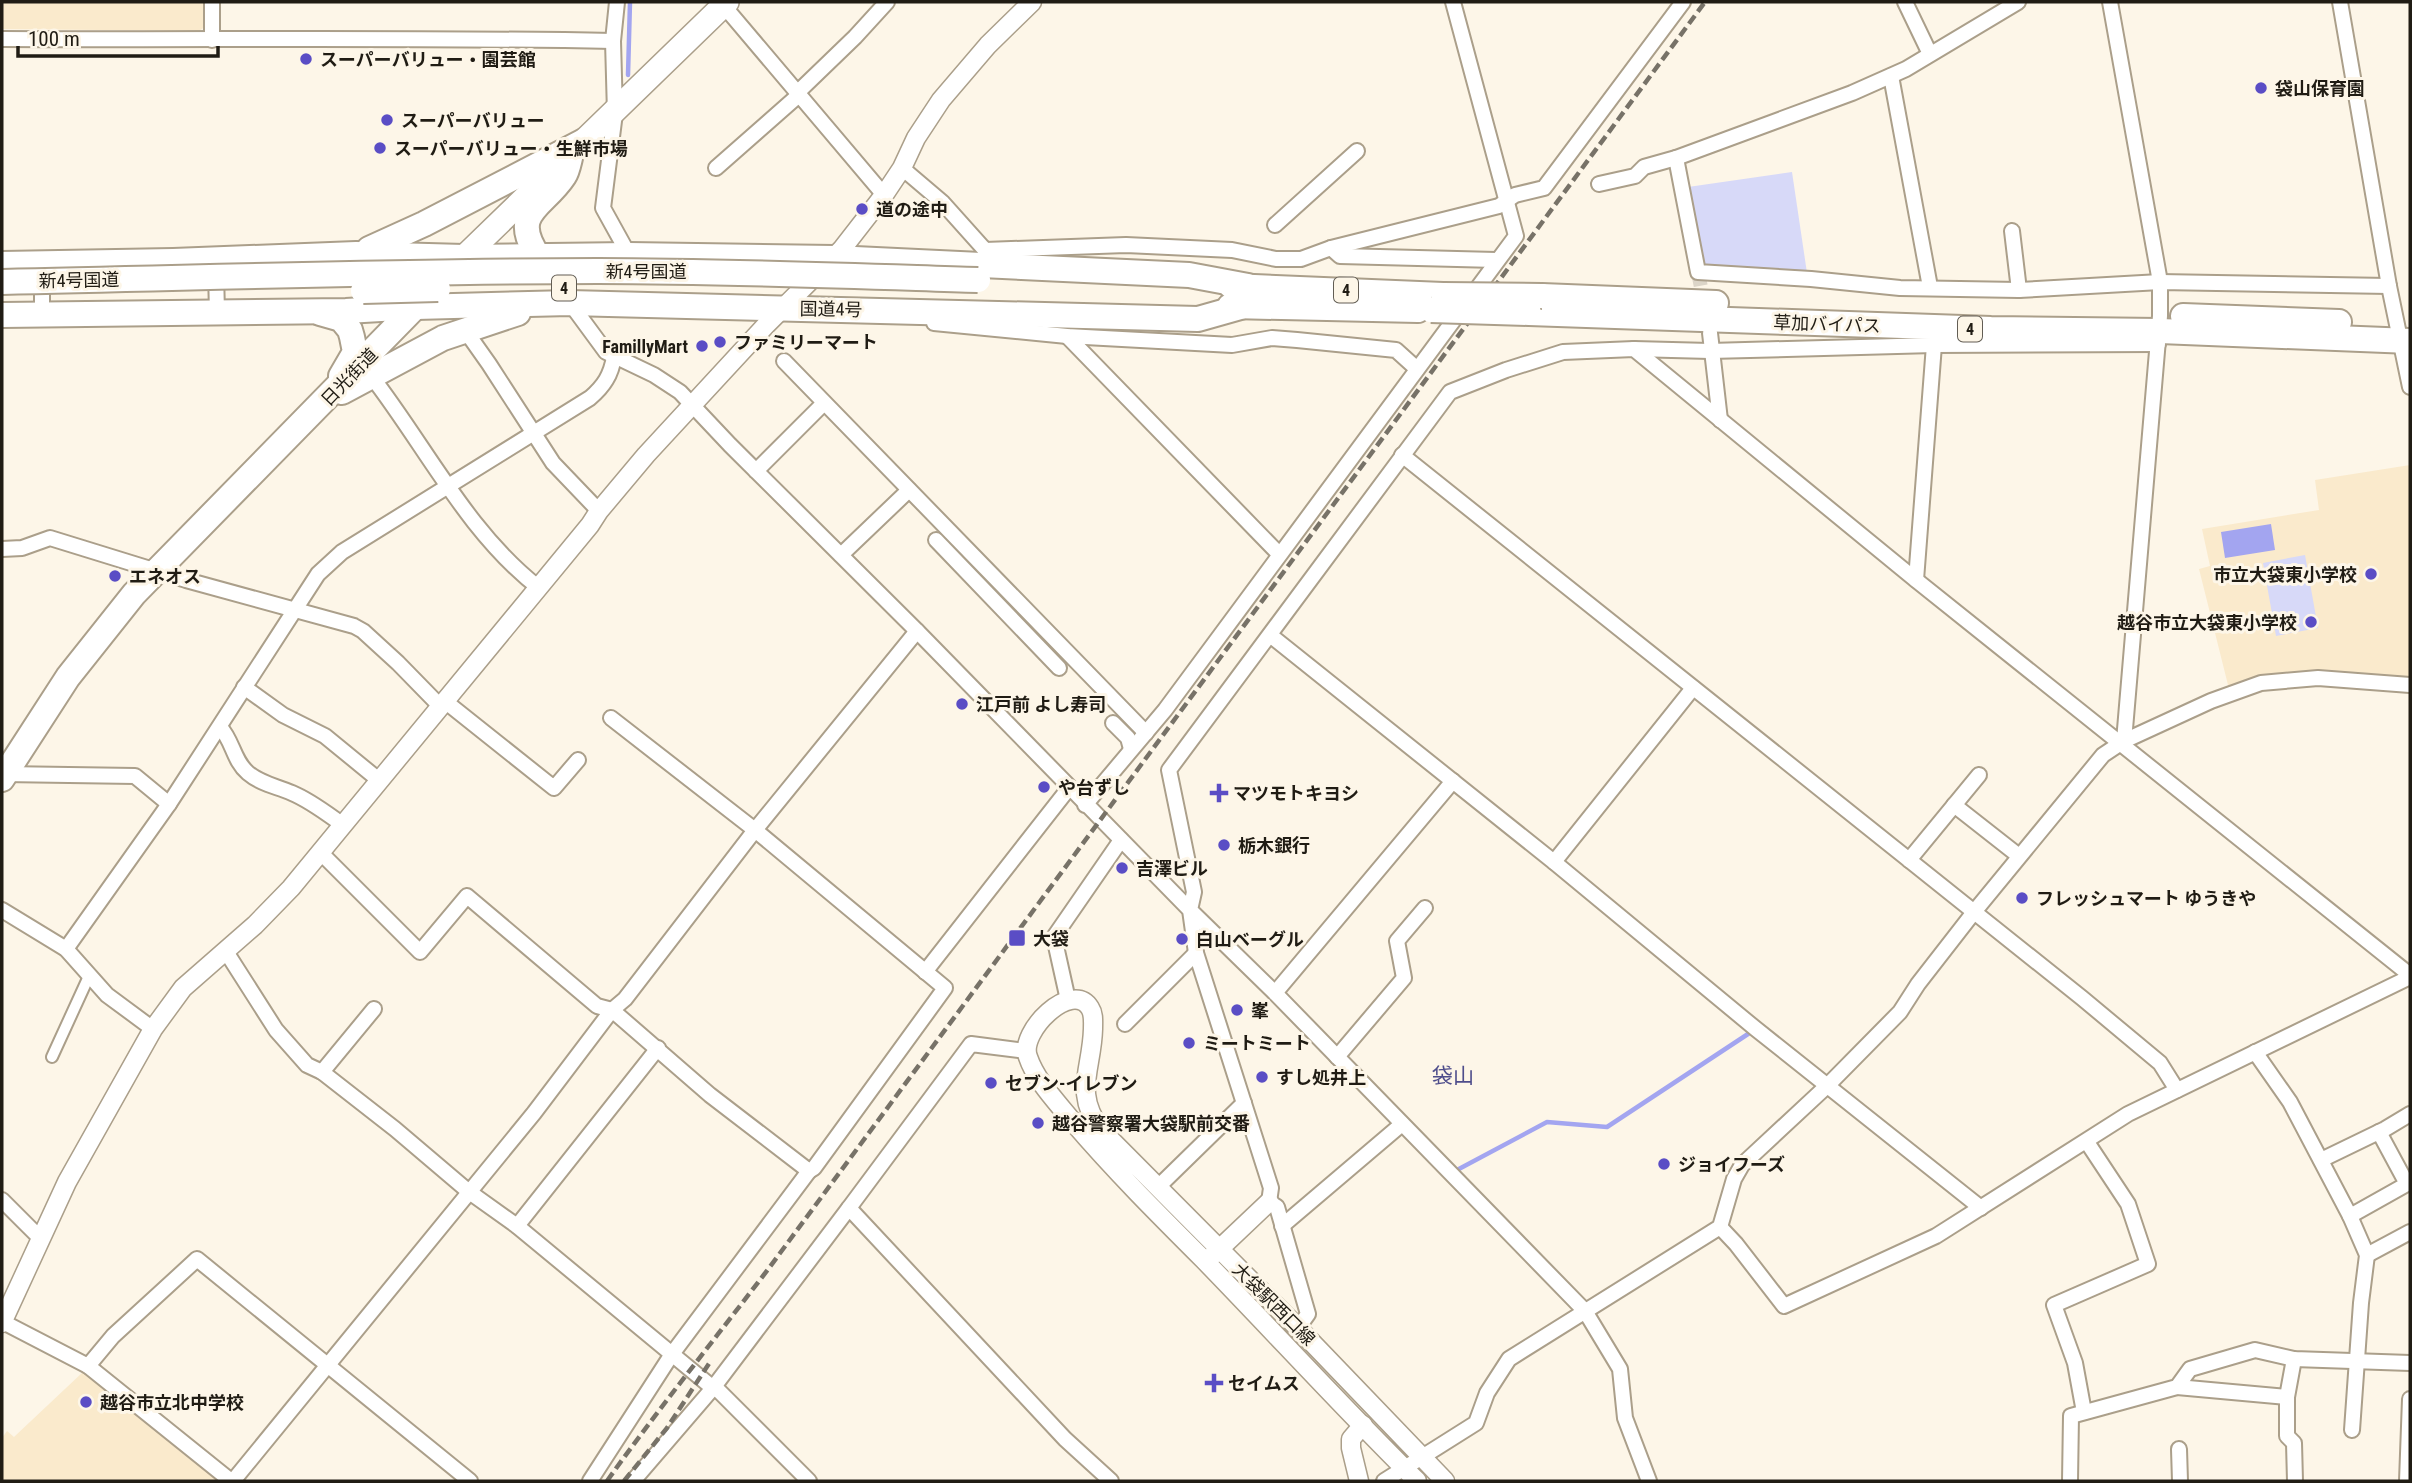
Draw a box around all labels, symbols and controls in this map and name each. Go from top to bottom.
scale bar [18,14,217,58]
text: 100 m [28,27,80,51]
place label: スーパーバリュー・園芸館 [320,49,536,70]
marker: スーパーバリュー・園芸館 [298,51,314,67]
place label: 袋山保育園 [2275,78,2365,99]
marker: 袋山保育園 [2253,80,2269,96]
place label: スーパーバリュー [401,110,545,131]
marker: スーパーバリュー [379,112,395,128]
place label: スーパーバリュー・生鮮市場 [394,138,628,159]
marker: スーパーバリュー・生鮮市場 [372,140,388,156]
place label: 道の途中 [876,199,948,220]
marker: 道の途中 [854,201,870,217]
street label: 新4号国道 [606,261,686,282]
street label: 新4号国道 [38,269,120,291]
road number: 4 [552,276,576,300]
road number: 4 [1334,278,1358,302]
street label: 国道4号 [799,298,863,320]
street label: 草加バイパス [1773,312,1881,336]
road number: 4 [1958,316,1982,342]
place label: ファミリーマート [734,332,878,353]
marker: ファミリーマート [712,334,728,350]
place label: FamillyMart [602,336,688,357]
marker: FamillyMart [694,338,710,354]
street label: 日光街道 [316,344,382,410]
place label: 市立大袋東小学校 [2213,564,2357,585]
place label: エネオス [129,566,201,587]
marker: 市立大袋東小学校 [2363,566,2379,582]
marker: エネオス [107,568,123,584]
place label: 越谷市立大袋東小学校 [2117,612,2297,633]
marker: 越谷市立大袋東小学校 [2303,614,2319,630]
place label: 江戸前 よし寿司 [976,694,1106,715]
marker: 江戸前 よし寿司 [954,696,970,712]
place label: や台ずし [1058,777,1130,798]
marker: や台ずし [1036,779,1052,795]
place label: マツモトキヨシ [1233,783,1359,804]
marker: マツモトキヨシ [1211,785,1227,801]
place label: 栃木銀行 [1238,835,1310,856]
marker: 栃木銀行 [1216,837,1232,853]
place label: 吉澤ビル [1136,858,1208,879]
marker: 吉澤ビル [1114,860,1130,876]
place label: フレッシュマート ゆうきや [2036,888,2256,909]
marker: フレッシュマート ゆうきや [2014,890,2030,906]
marker: 大袋 [1007,928,1027,948]
place label: 大袋 [1033,928,1069,949]
place label: 白山ベーグル [1196,929,1304,950]
marker: 白山ベーグル [1174,931,1190,947]
place label: 峯 [1251,1000,1269,1021]
marker: 峯 [1229,1002,1245,1018]
place label: ミートミート [1203,1033,1311,1054]
marker: ミートミート [1181,1035,1197,1051]
district label: 袋山 [1432,1064,1474,1088]
place label: すし処井上 [1276,1067,1366,1088]
marker: すし処井上 [1254,1069,1270,1085]
place label: セブン-イレブン [1005,1073,1138,1094]
marker: セブン-イレブン [983,1075,999,1091]
place label: 越谷警察署大袋駅前交番 [1052,1113,1250,1134]
marker: 越谷警察署大袋駅前交番 [1030,1115,1046,1131]
place label: ジョイフーズ [1678,1154,1785,1175]
marker: ジョイフーズ [1656,1156,1672,1172]
street label: 大袋駅西口線 [1228,1258,1320,1350]
place label: セイムス [1228,1373,1300,1394]
marker: セイムス [1206,1375,1222,1391]
place label: 越谷市立北中学校 [100,1392,244,1413]
marker: 越谷市立北中学校 [78,1394,94,1410]

